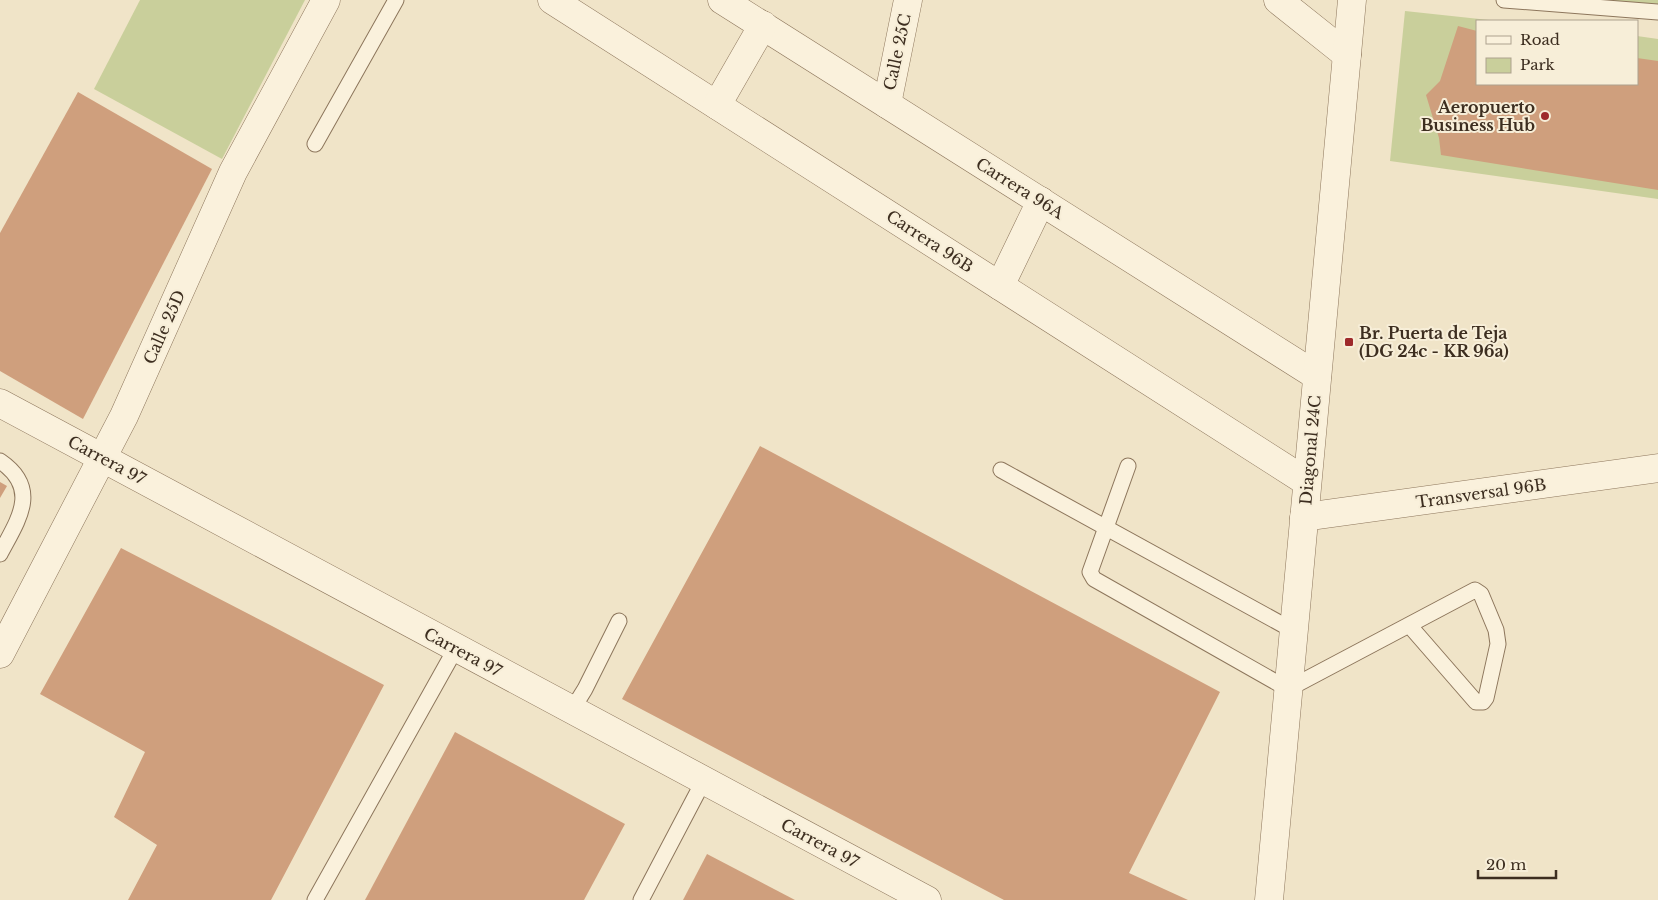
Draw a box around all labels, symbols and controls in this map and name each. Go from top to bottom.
street label: Calle 25C [879,12,915,92]
legend [1476,20,1638,85]
text: Road [1520,30,1560,49]
text: Park [1520,55,1556,74]
place label: Aeropuerto Business Hub [1421,97,1535,135]
marker: Aeropuerto Business Hub [1539,110,1551,122]
street label: Carrera 96A [972,153,1068,223]
street label: Carrera 96B [883,205,977,277]
street label: Calle 25D [139,287,189,367]
place label: Br. Puerta de Teja (DG 24c - KR 96a) [1359,323,1509,361]
marker: Br. Puerta de Teja (DG 24c - KR 96a) [1343,336,1355,348]
street label: Diagonal 24C [1295,394,1325,506]
street label: Carrera 97 [65,431,150,489]
street label: Transversal 96B [1415,474,1547,512]
street label: Carrera 97 [421,623,506,681]
street label: Carrera 97 [778,814,863,872]
scale bar [1478,848,1556,880]
text: 20 m [1486,855,1526,874]

